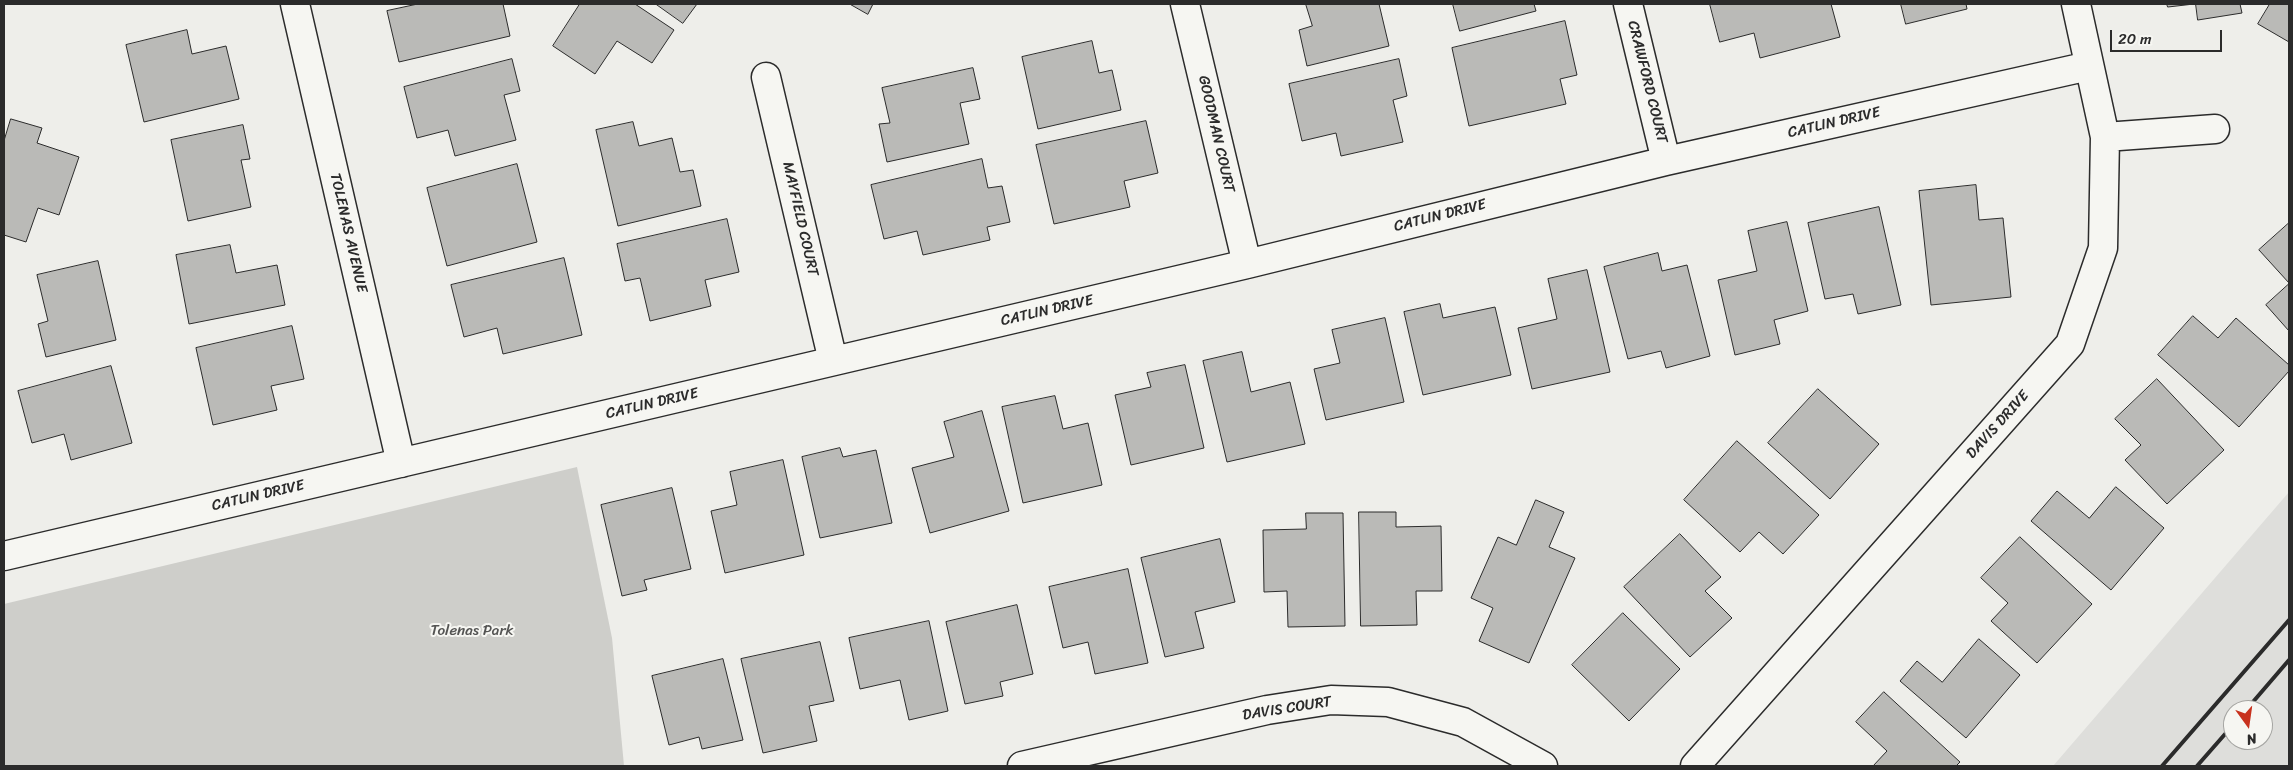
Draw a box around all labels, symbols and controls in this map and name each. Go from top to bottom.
street label: CRAWFORD COURT [1623,19,1671,145]
scale bar [2113,20,2226,52]
text: 20 m [2118,26,2152,52]
street label: GOODMAN COURT [1194,74,1238,194]
street label: CATLIN DRIVE [1786,104,1882,142]
street label: MAYFIELD COURT [778,160,822,278]
street label: TOLENAS AVENUE [325,171,371,295]
street label: CATLIN DRIVE [1392,196,1488,236]
street label: CATLIN DRIVE [999,292,1095,330]
street label: CATLIN DRIVE [604,385,700,423]
street label: DAVIS DRIVE [1963,387,2033,463]
street label: CATLIN DRIVE [210,477,306,515]
park label: Tolenas Park [430,622,514,640]
street label: DAVIS COURT [1241,693,1333,725]
north arrow [2223,700,2273,750]
text: N [2244,726,2259,752]

